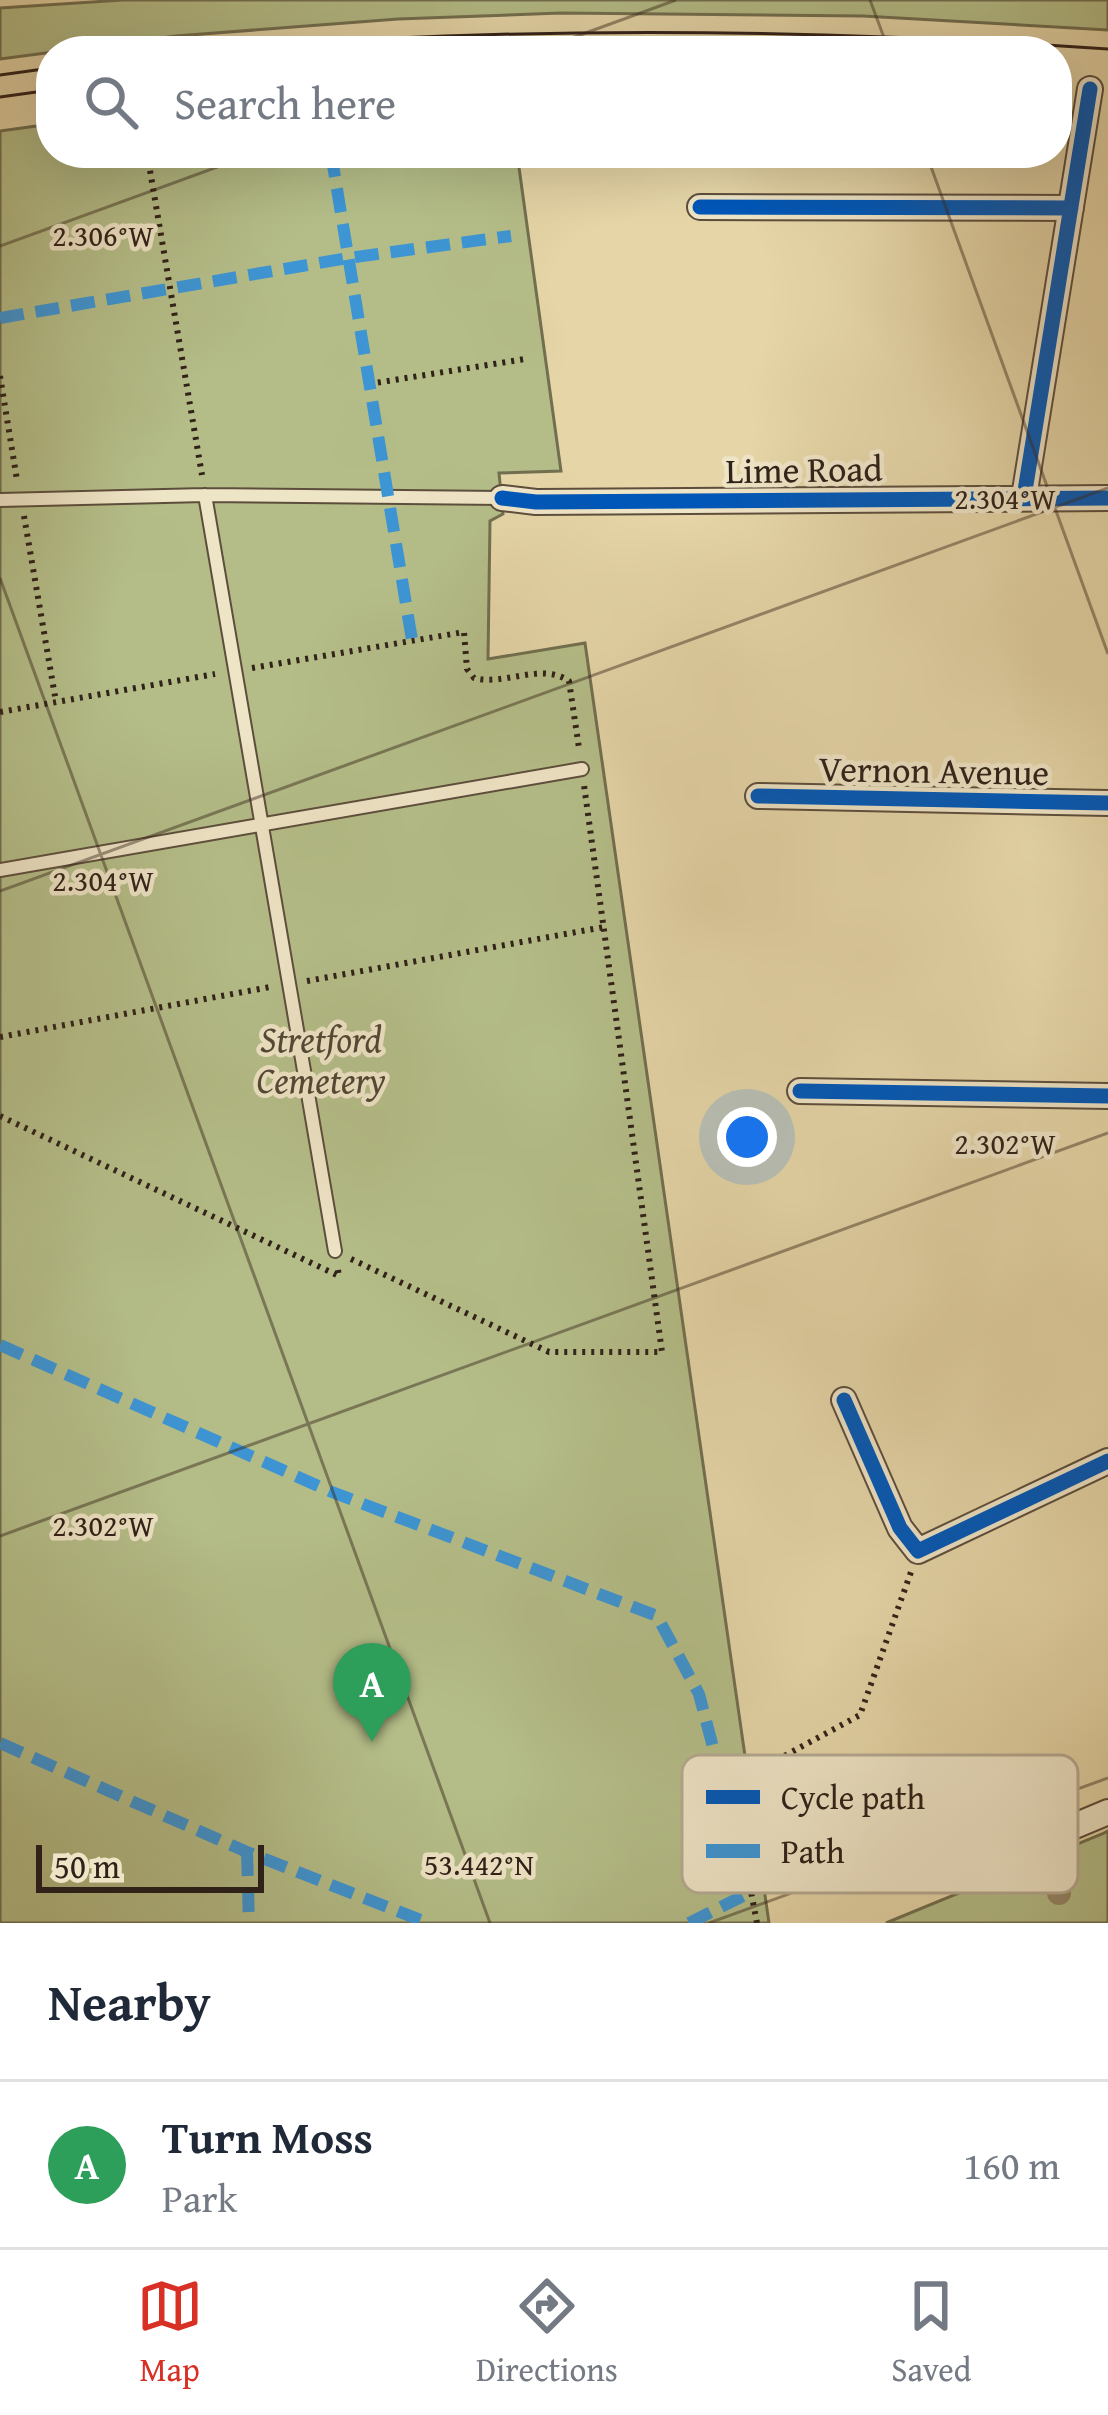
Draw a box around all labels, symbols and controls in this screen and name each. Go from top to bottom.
search box [36,36,1072,168]
icon: search [78,69,144,135]
text: Search here [174,70,396,135]
text: 2.306°W [52,213,154,257]
street label: Lime Road [725,441,883,496]
text: 2.304°W [954,476,1056,520]
street label: Vernon Avenue [818,741,1050,798]
text: 2.304°W [52,858,154,902]
park label: Stretford Cemetery [256,1012,386,1106]
your location [717,1107,777,1167]
text: 2.302°W [954,1121,1056,1165]
text: 2.302°W [52,1503,154,1547]
pin: A [333,1643,411,1742]
legend [682,1755,1078,1893]
text: Cycle path [781,1773,926,1821]
text: Path [781,1827,845,1875]
scale bar [36,1839,264,1892]
text: 50 m [54,1842,120,1890]
text: 53.442°N [424,1842,534,1886]
text: Nearby [48,1964,211,2039]
text: Turn Moss [162,2104,373,2169]
text: A [75,2136,99,2193]
text: 160 m [963,2136,1060,2193]
text: Park [162,2169,237,2226]
tab: Map [137,2273,203,2393]
tab: Directions [476,2273,618,2393]
tab: Saved [891,2273,971,2393]

